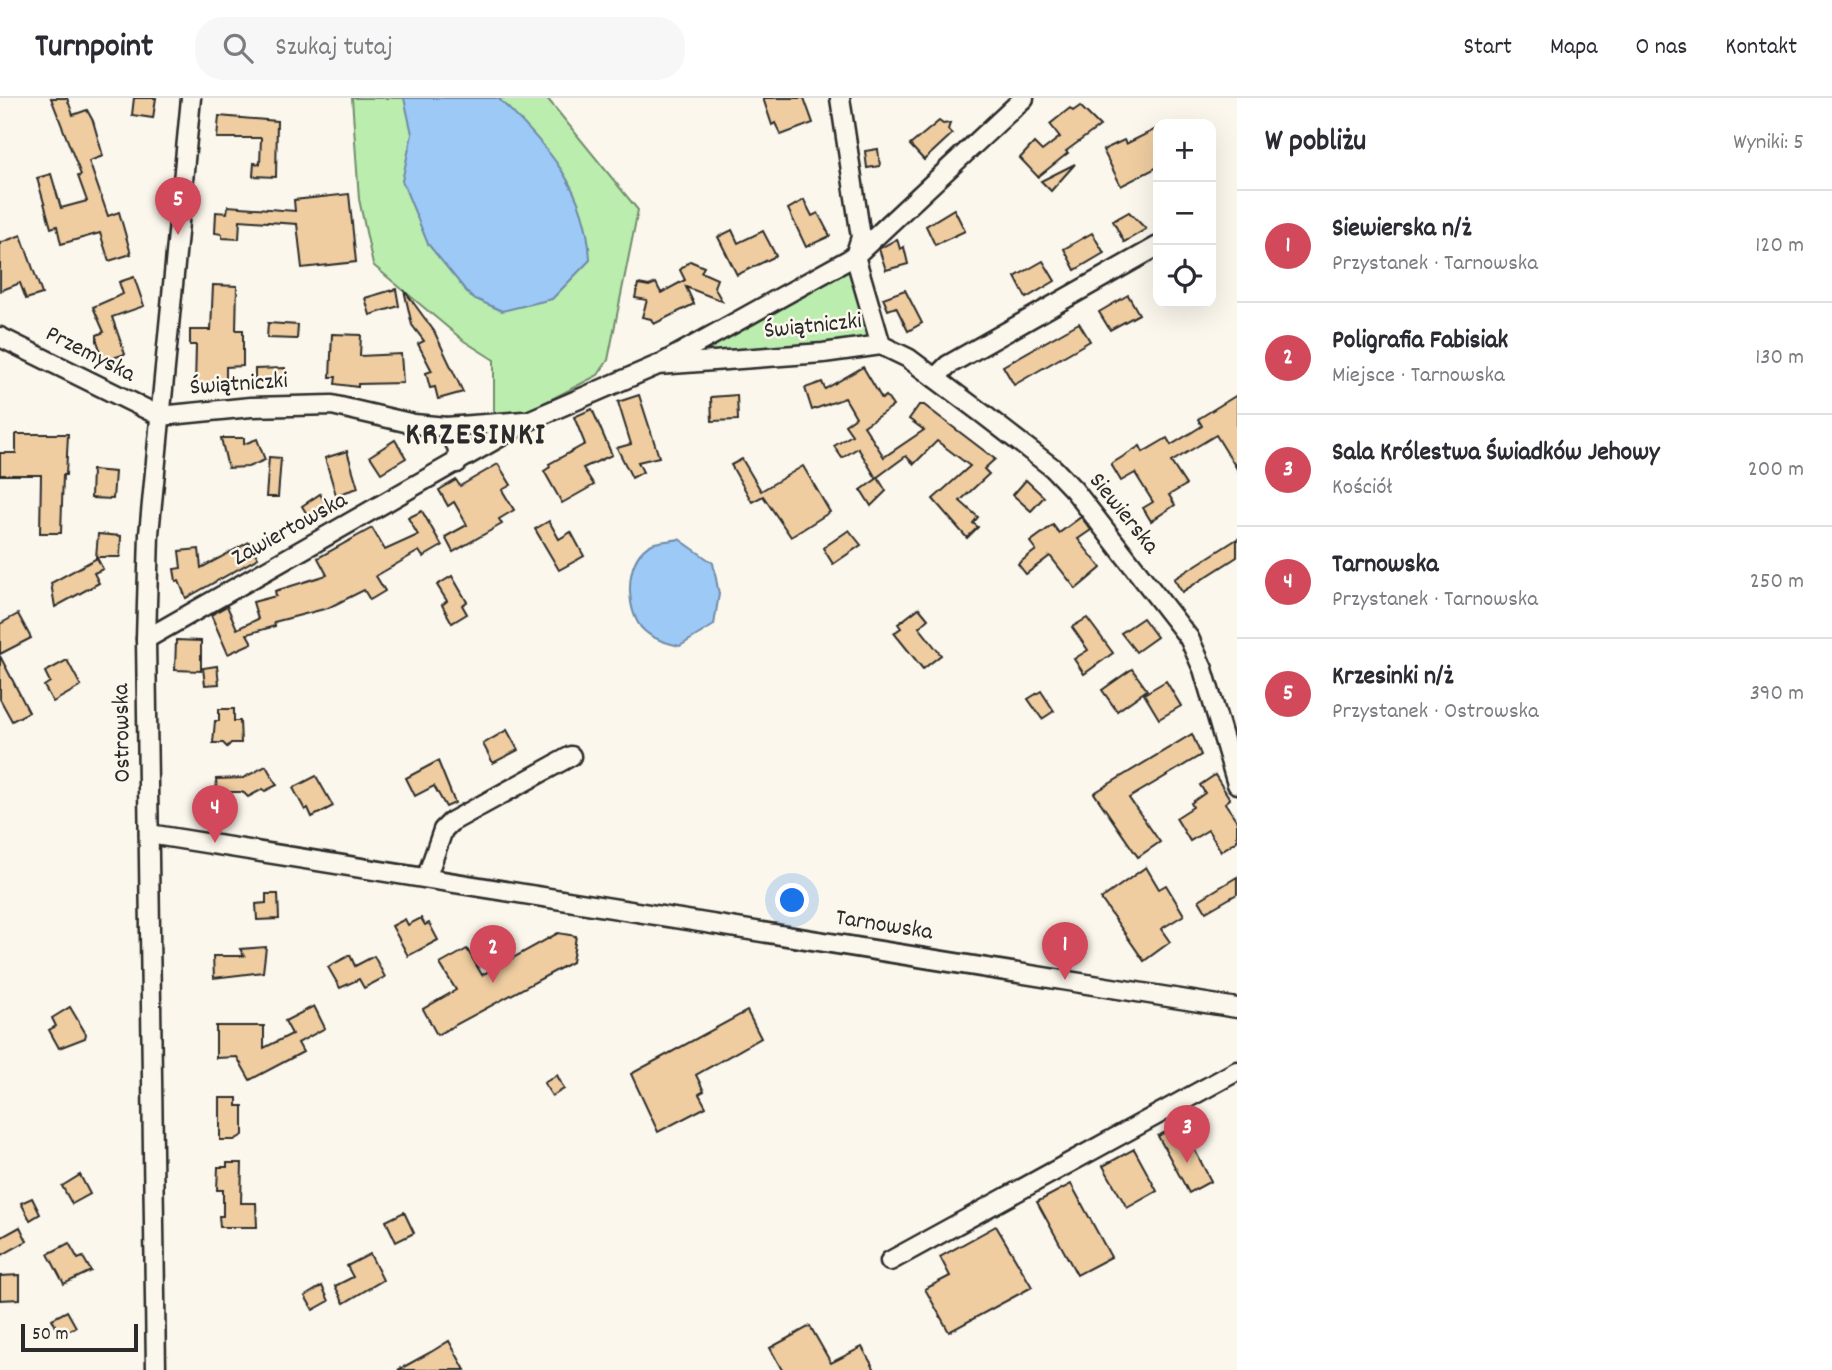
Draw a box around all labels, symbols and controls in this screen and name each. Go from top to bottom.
search box [195,17,685,80]
text: Turnpoint [35,25,153,72]
icon: search [219,29,257,67]
text: Szukaj tutaj [275,30,393,67]
text: Start [1463,31,1512,65]
text: Mapa [1550,31,1598,65]
text: O nas [1636,31,1687,65]
text: Kontakt [1725,31,1797,65]
map controls [1153,119,1216,308]
button: + [1153,119,1216,182]
text: W pobliżu [1265,122,1366,165]
text: Wyniki: 5 [1733,127,1804,160]
pin: 5 [155,177,201,235]
button: − [1153,182,1216,245]
text: Siewierska n/ż [1332,211,1471,248]
text: 1 [1285,230,1291,263]
text: 120 m [1755,230,1804,263]
button: locate [1153,245,1216,308]
text: Przystanek · Tarnowska [1332,248,1538,281]
street label: Świątniczki [763,305,863,349]
street label: Przemyska [39,318,142,392]
text: Poligrafia Fabisiak [1332,323,1508,360]
text: 2 [1283,342,1293,375]
text: 130 m [1755,342,1804,375]
text: Miejsce · Tarnowska [1332,360,1505,393]
street label: Świątniczki [189,365,289,405]
district label: KRZESINKI [405,414,547,460]
text: Sala Królestwa Świadków Jehowy [1332,435,1659,472]
text: 3 [1283,454,1293,487]
text: 200 m [1748,454,1804,487]
street label: Siewierska [1080,466,1167,563]
text: Kościół [1332,472,1392,505]
street label: Zawiertowska [226,484,355,576]
text: Tarnowska [1332,547,1438,584]
text: 4 [1283,566,1293,599]
text: 250 m [1750,566,1804,599]
text: Przystanek · Tarnowska [1332,584,1538,617]
text: Krzesinki n/ż [1332,659,1453,696]
text: 5 [1283,678,1293,711]
text: 390 m [1750,678,1804,711]
street label: Ostrowska [105,682,141,783]
text: Przystanek · Ostrowska [1332,696,1539,729]
pin: 4 [192,785,238,843]
your location [775,883,809,917]
street label: Tarnowska [833,902,936,951]
pin: 1 [1042,922,1088,980]
pin: 2 [470,925,516,983]
pin: 3 [1164,1105,1210,1163]
scale bar [21,1321,138,1353]
text: 50 m [32,1322,69,1349]

